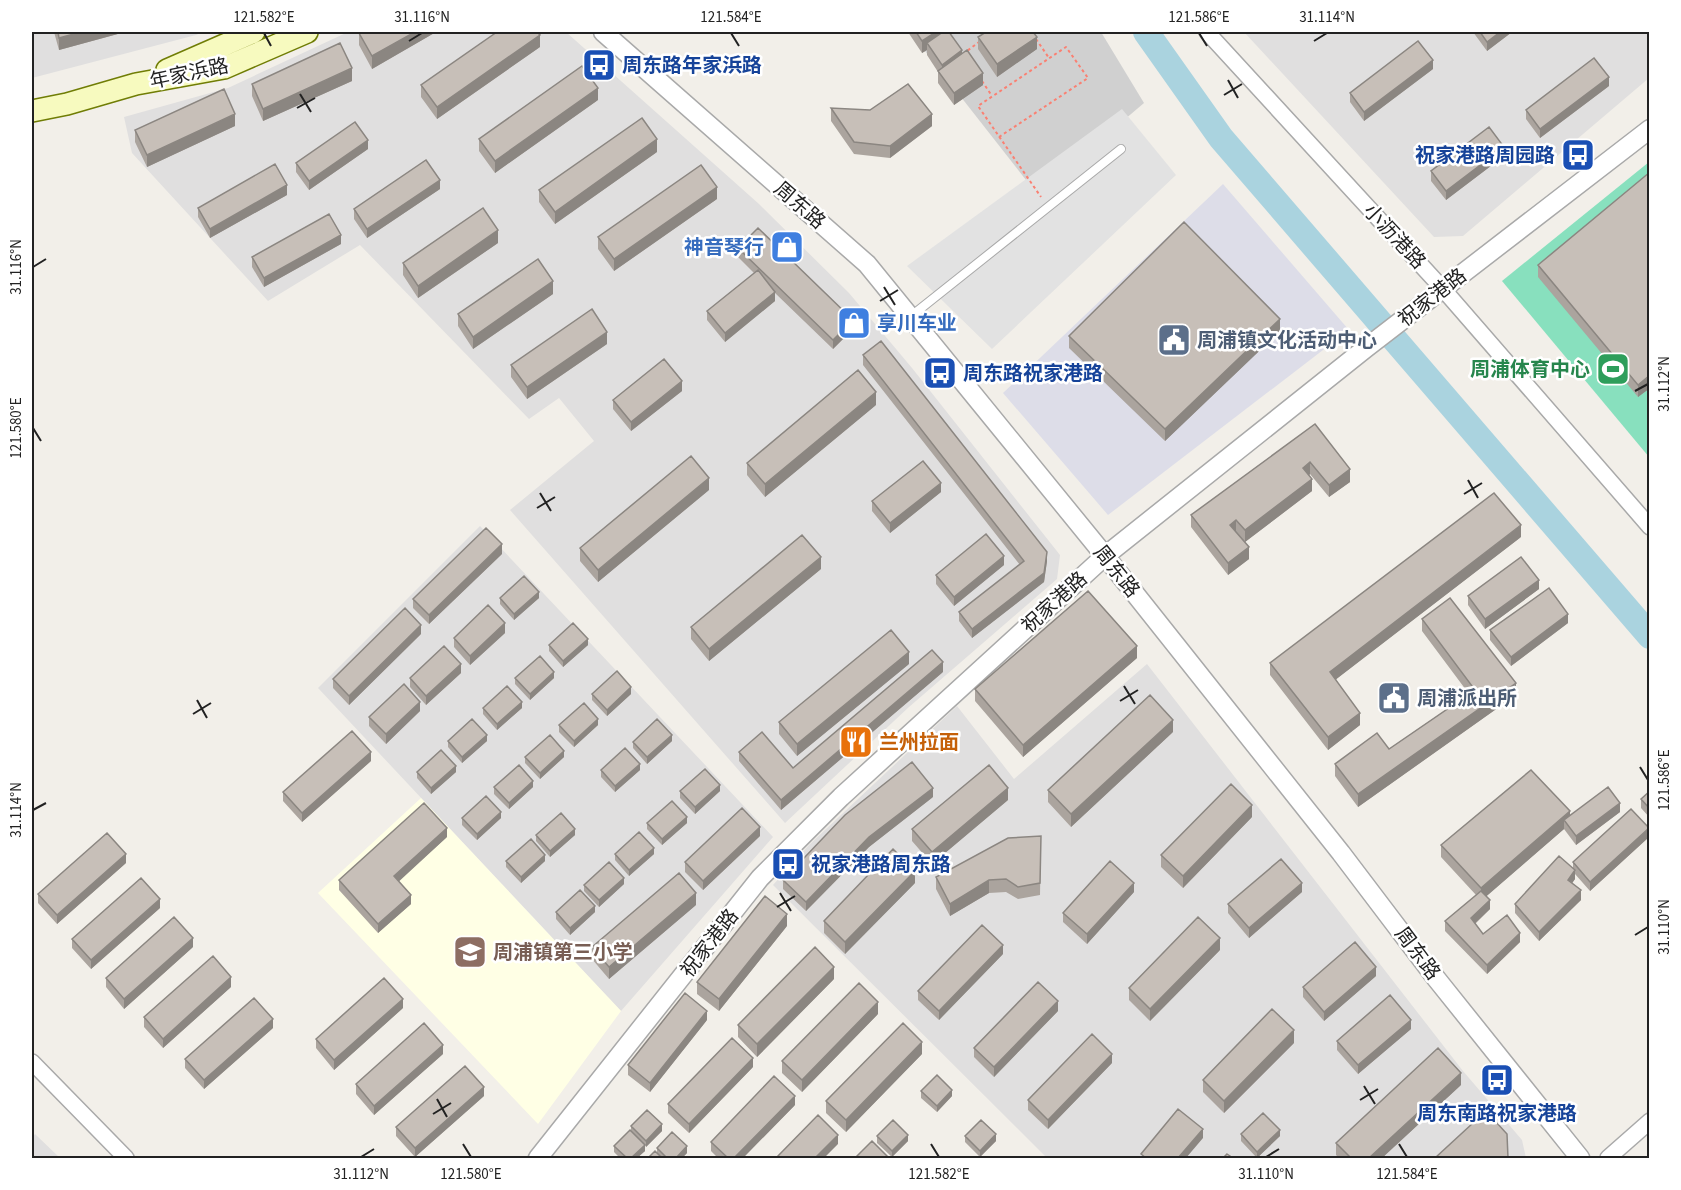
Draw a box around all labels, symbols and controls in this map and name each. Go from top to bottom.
text: 121.582°E [233,7,295,28]
text: 31.116°N [394,7,450,28]
text: 121.584°E [700,7,762,28]
text: 121.586°E [1168,7,1230,28]
text: 31.114°N [1299,7,1355,28]
bus stop icon: 周东路年家浜路 [581,47,617,83]
street label: 年家浜路 [147,52,231,96]
place label: 周东路年家浜路 [622,52,762,80]
bus stop icon: 祝家港路周园路 [1560,137,1596,173]
place label: 祝家港路周园路 [1415,142,1555,170]
street label: 周东路 [768,176,831,236]
street label: 小沥港路 [1357,198,1432,275]
shop icon: 神音琴行 [769,229,805,265]
place label: 神音琴行 [684,234,764,262]
text: 31.116°N [6,239,27,295]
street label: 祝家港路 [1392,262,1473,333]
shop icon: 享川车业 [836,305,872,341]
place label: 享川车业 [877,310,957,338]
public building icon: 周浦镇文化活动中心 [1156,322,1192,358]
place label: 周浦镇文化活动中心 [1197,327,1377,355]
sports icon: 周浦体育中心 [1595,351,1631,387]
bus stop icon: 周东路祝家港路 [922,355,958,391]
place label: 周浦体育中心 [1470,356,1590,384]
text: 31.112°N [1654,356,1675,412]
place label: 周东路祝家港路 [963,360,1103,388]
text: 121.580°E [6,397,27,459]
street label: 周东路 [1086,540,1146,604]
street label: 祝家港路 [1016,566,1094,640]
public building icon: 周浦派出所 [1376,680,1412,716]
place label: 周浦派出所 [1417,685,1517,713]
restaurant icon: 兰州拉面 [838,724,874,760]
place label: 兰州拉面 [879,729,959,757]
text: 121.586°E [1654,749,1675,811]
text: 31.114°N [6,782,27,838]
bus stop icon: 祝家港路周东路 [770,846,806,882]
place label: 祝家港路周东路 [811,851,951,879]
text: 31.110°N [1654,899,1675,955]
street label: 祝家港路 [674,903,745,984]
street label: 周东路 [1388,921,1446,986]
school or university icon: 周浦镇第三小学 [452,934,488,970]
place label: 周浦镇第三小学 [493,939,633,967]
bus stop icon: 周东南路祝家港路 [1479,1062,1515,1098]
place label: 周东南路祝家港路 [1417,1100,1577,1128]
text: 31.112°N [333,1164,389,1185]
text: 121.580°E [440,1164,502,1185]
text: 121.582°E [908,1164,970,1185]
text: 31.110°N [1238,1164,1294,1185]
text: 121.584°E [1376,1164,1438,1185]

